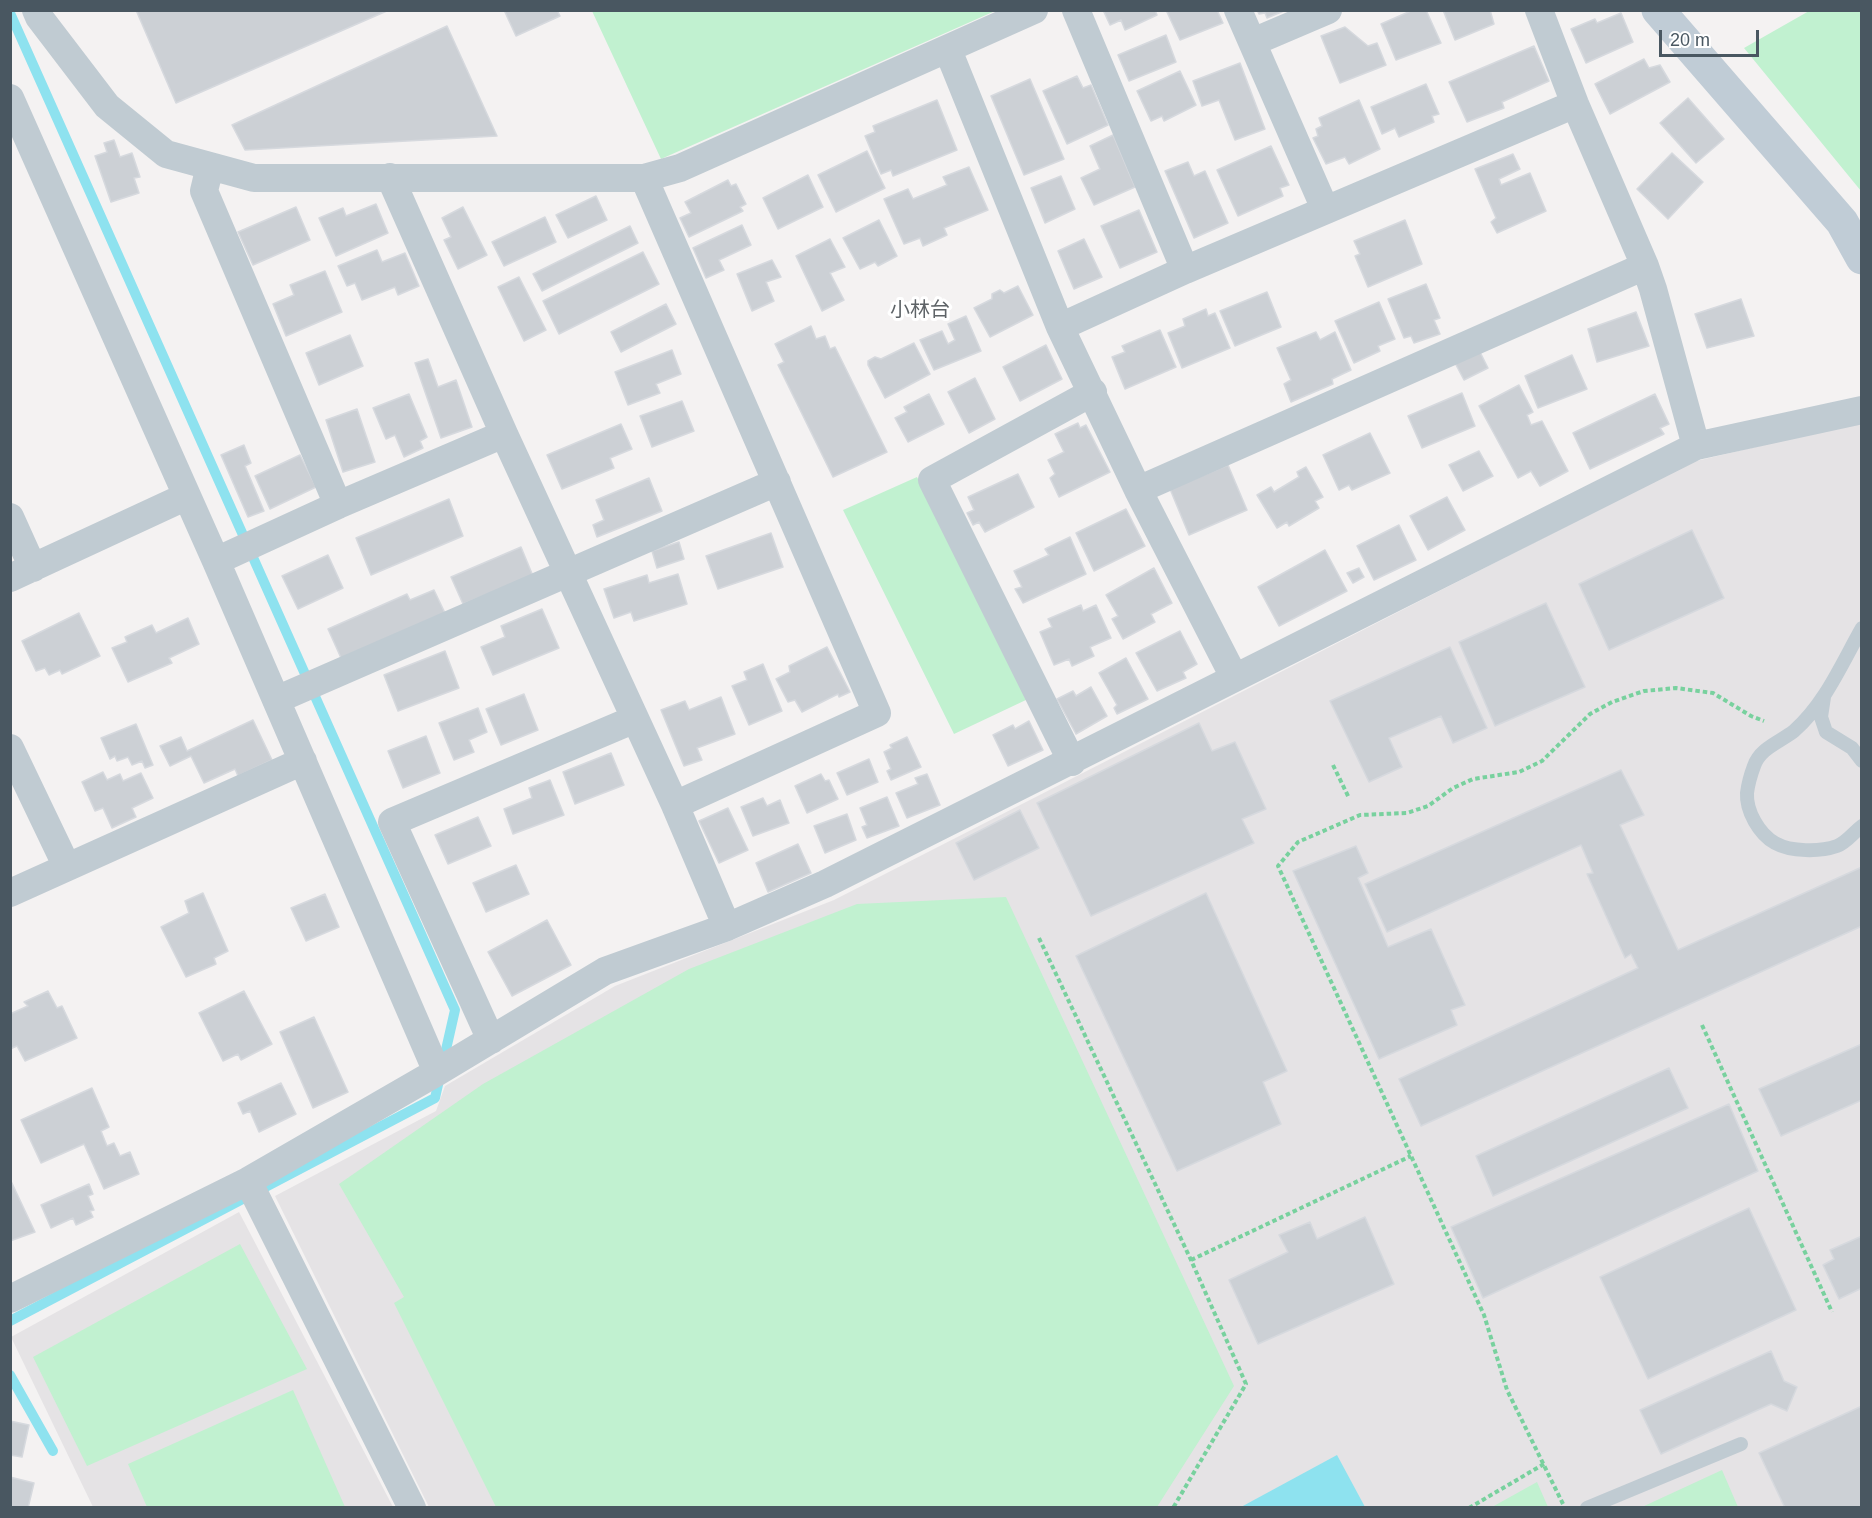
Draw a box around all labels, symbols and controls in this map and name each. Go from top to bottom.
scale bar [1662,18,1762,56]
text: 20 m [1670,30,1710,50]
district label: 小林台 [890,298,950,322]

